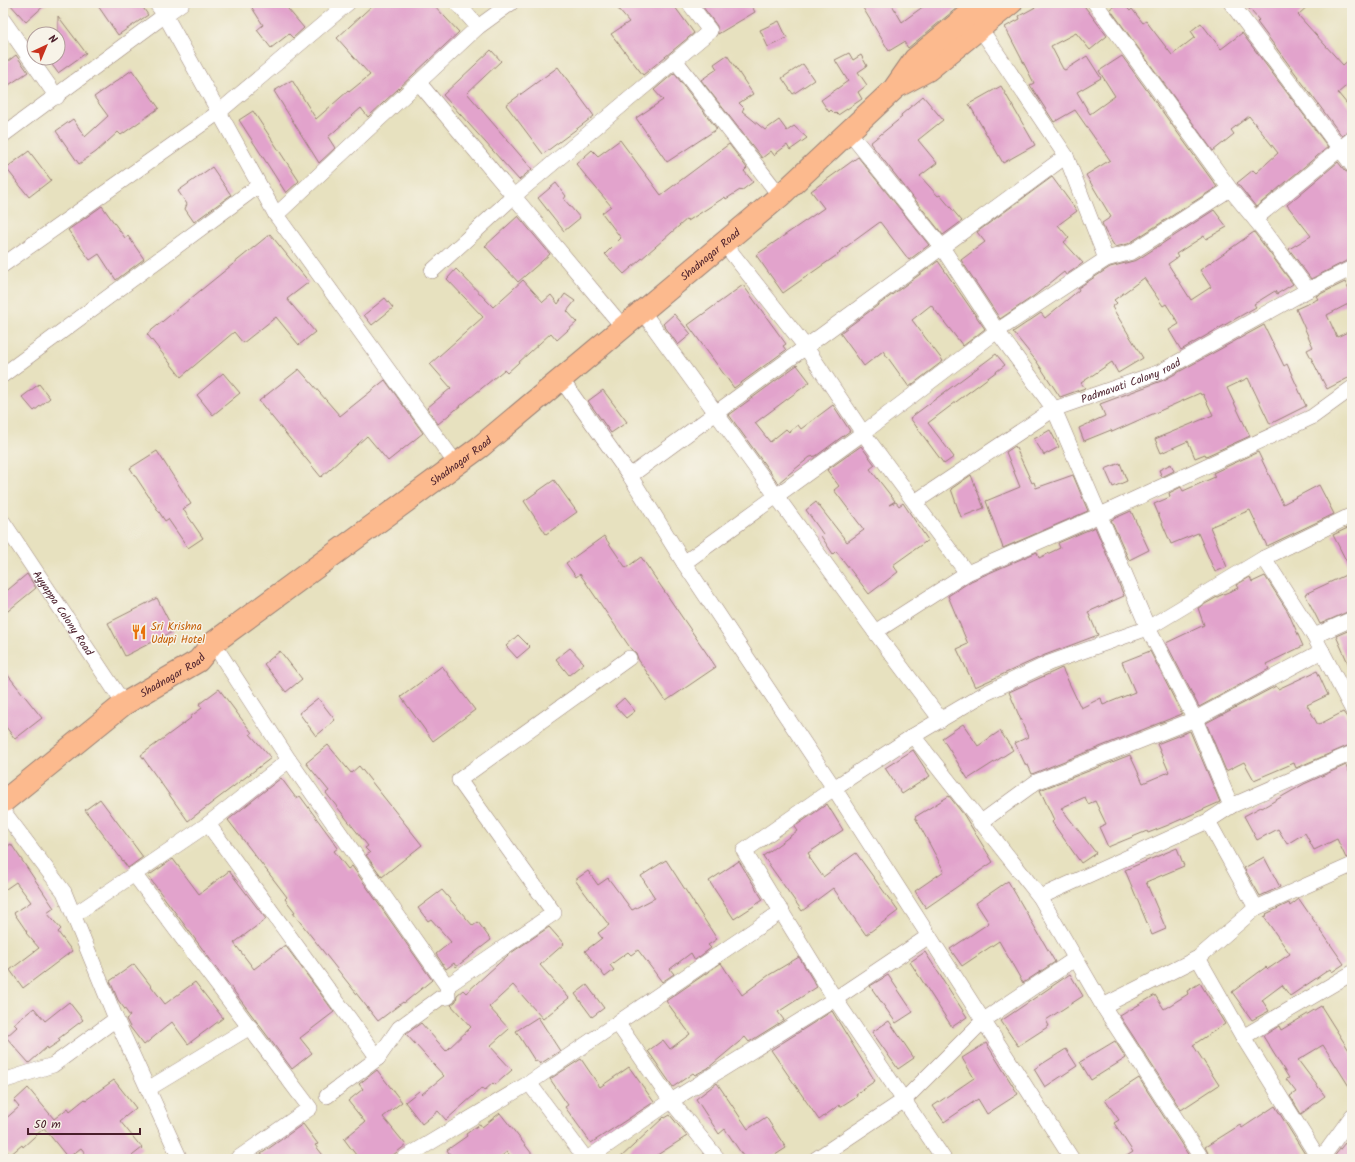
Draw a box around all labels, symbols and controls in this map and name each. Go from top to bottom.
north arrow [26,26,66,66]
text: N [43,31,61,48]
street label: Shadnagar Road [677,224,745,286]
street label: Padmavati Colony road [1079,354,1185,409]
street label: Shadnagar Road [426,432,497,491]
street label: Ayyappa Colony Road [28,567,98,660]
place label: Sri Krishna Udupi Hotel [151,618,205,649]
restaurant icon: Sri Krishna Udupi Hotel [130,623,148,641]
street label: Shadnagar Road [137,650,211,703]
scale bar [28,1110,140,1136]
text: 50 m [34,1115,61,1134]

